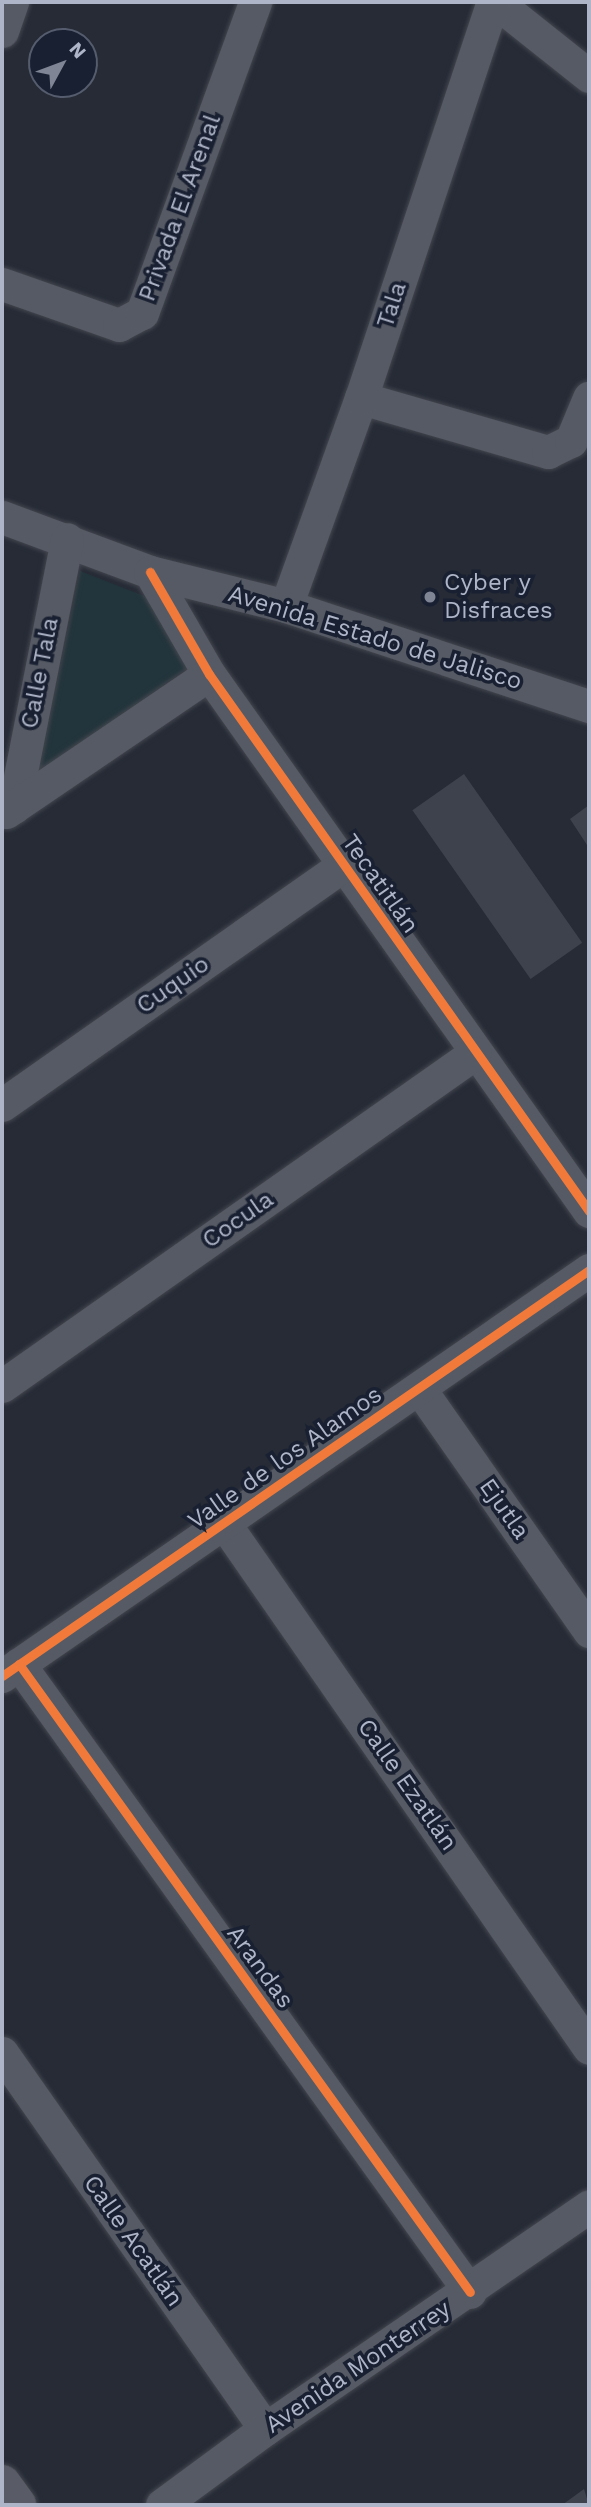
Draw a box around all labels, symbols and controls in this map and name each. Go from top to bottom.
north arrow [28,28,98,98]
text: N [64,37,91,63]
street label: Privada El Arenal [132,110,228,306]
street label: Tala [371,278,413,332]
place label: Cyber y Disfraces [444,569,553,625]
street label: Avenida Estado de Jalisco [224,579,526,697]
marker: Cyber y Disfraces [422,589,438,605]
street label: Calle Tala [15,615,65,731]
street label: Tecatitlán [335,829,425,939]
street label: Cuquio [131,950,215,1020]
street label: Cocula [197,1185,279,1255]
street label: Valle de los Alamos [182,1380,388,1536]
street label: Ejutla [473,1473,535,1545]
street label: Calle Ezatlán [351,1714,463,1856]
street label: Arandas [220,1920,300,2014]
street label: Calle Acatlán [77,2169,189,2313]
street label: Avenida Monterrey [260,2294,456,2440]

